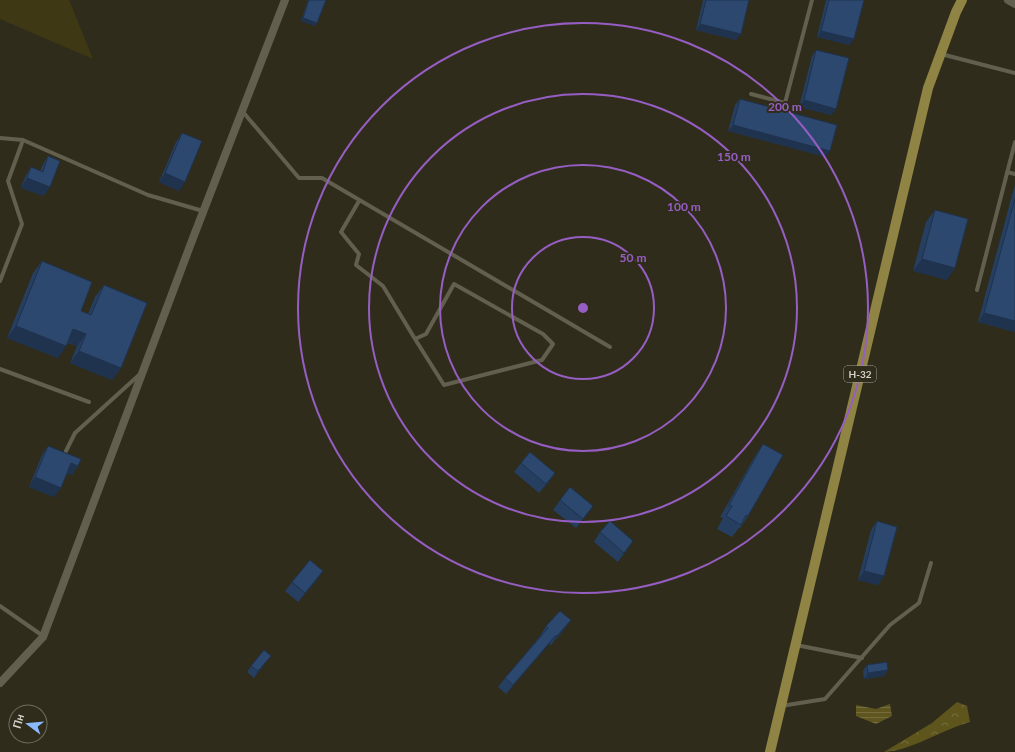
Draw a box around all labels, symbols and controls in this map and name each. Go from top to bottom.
text: 200 m [768,99,802,114]
text: 150 m [717,149,751,164]
text: 100 m [667,199,701,214]
text: 50 m [620,250,646,265]
centre of rings [576,301,590,315]
road number: Н-32 [844,366,876,382]
north arrow [8,704,48,744]
text: Пн [10,712,26,730]

